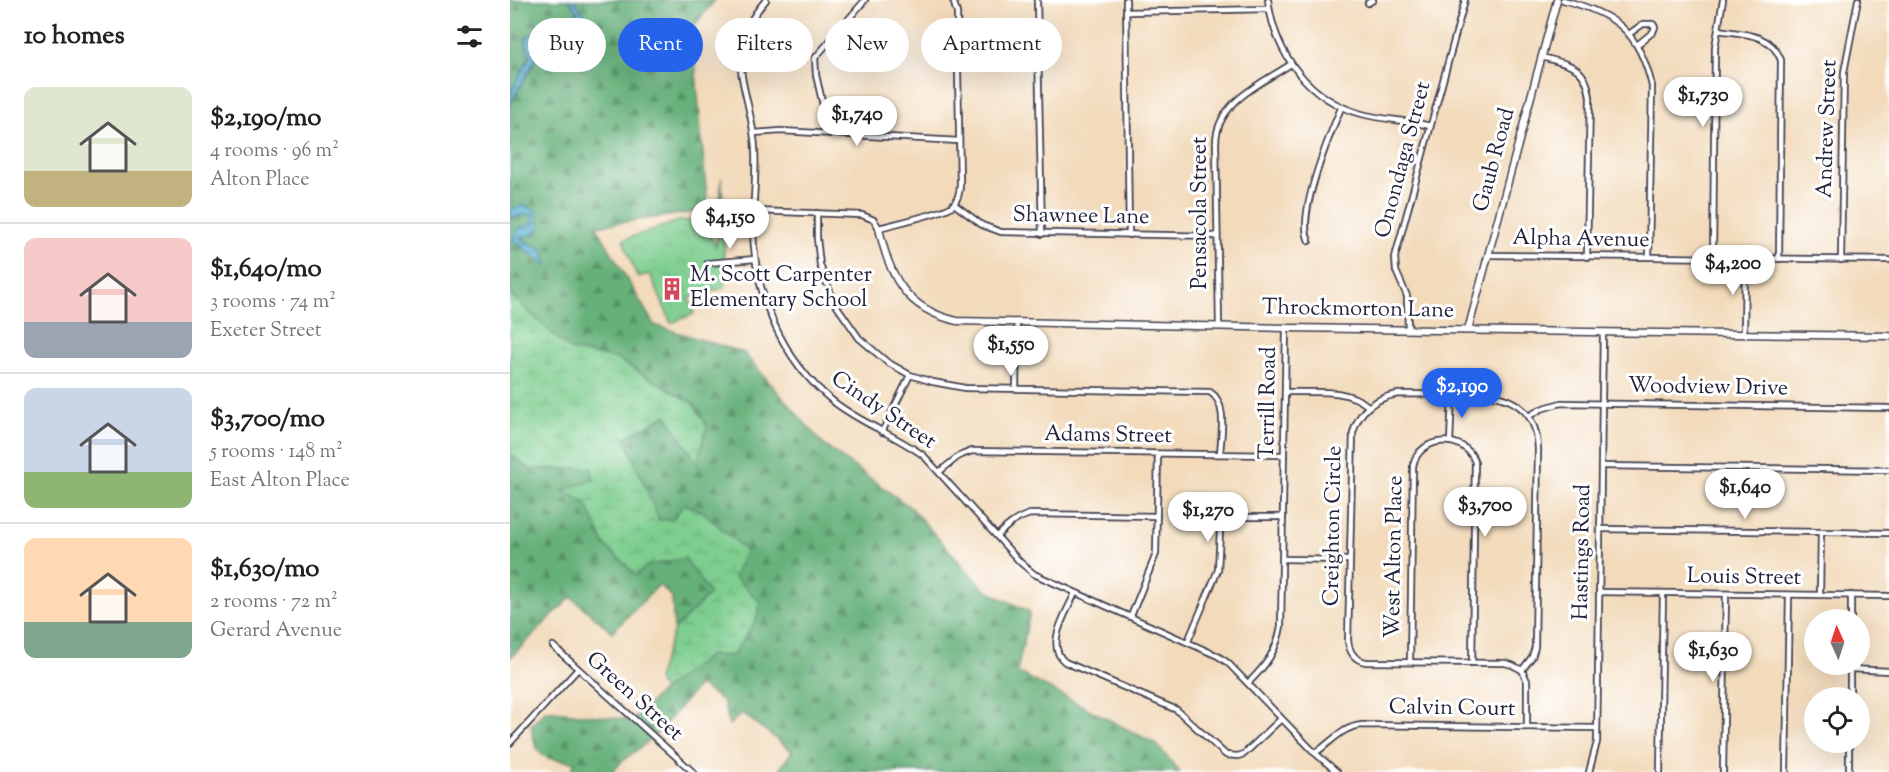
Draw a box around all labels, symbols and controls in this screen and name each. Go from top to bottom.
text: 10 homes [24,18,125,55]
chip: Buy [528,18,606,72]
chip: Rent [618,18,703,72]
chip: Filters [715,18,813,72]
chip: New [825,18,909,72]
chip: Apartment [921,18,1062,72]
icon: filters [453,20,486,53]
street label: Andrew Street [1810,59,1846,199]
pin: $1,730 [1654,77,1752,128]
street label: Onondaga Street [1368,78,1440,242]
text: $1,730 [1678,82,1728,111]
pin: $1,740 [808,96,906,147]
text: $2,190/mo [210,100,321,137]
text: $1,740 [831,101,883,130]
street label: Gaub Road [1466,104,1524,216]
icon: home [72,111,144,183]
street label: Pensacola Street [1185,136,1217,289]
text: 4 rooms · 96 m² [210,137,339,166]
text: Alton Place [210,166,310,195]
pin: $4,150 [681,199,779,250]
street label: Shawnee Lane [1012,200,1150,234]
text: $4,150 [705,204,755,233]
street label: Alpha Avenue [1512,223,1650,257]
pin: $4,200 [1684,245,1782,296]
text: $4,200 [1705,250,1761,279]
text: $1,640/mo [210,251,322,288]
place label: M. Scott Carpenter Elementary School [690,260,872,317]
icon: home [72,262,144,334]
building icon: M. Scott Carpenter Elementary School [659,276,685,302]
text: 3 rooms · 74 m² [210,288,336,317]
street label: Throckmorton Lane [1262,292,1454,328]
text: Exeter Street [210,317,322,346]
pin: $1,550 [962,326,1060,377]
text: $1,550 [987,331,1035,360]
street label: Terrill Road [1252,346,1286,460]
street label: Cindy Street [824,364,943,458]
pin: $2,190 [1413,368,1511,419]
street label: Woodview Drive [1628,371,1788,405]
text: $2,190 [1436,373,1488,402]
text: $3,700/mo [210,401,325,438]
icon: home [72,412,144,484]
street label: Adams Street [1044,419,1173,453]
text: 5 rooms · 148 m² [210,438,343,467]
street label: Creighton Circle [1317,445,1351,607]
text: East Alton Place [210,467,350,496]
pin: $1,640 [1696,469,1794,520]
text: $1,640 [1719,474,1771,503]
street label: West Alton Place [1378,475,1412,639]
street label: Hastings Road [1566,484,1600,620]
pin: $3,700 [1436,487,1534,538]
pin: $1,270 [1159,492,1257,543]
text: $3,700 [1458,492,1512,521]
text: $1,270 [1182,497,1234,526]
text: $1,630/mo [210,551,320,588]
street label: Louis Street [1687,561,1802,595]
icon: home [72,562,144,634]
text: 2 rooms · 72 m² [210,588,338,617]
north arrow [1804,609,1870,675]
map controls [1804,609,1870,753]
text: Gerard Avenue [210,617,342,646]
pin: $1,630 [1664,632,1762,683]
text: $1,630 [1688,637,1738,666]
street label: Green Street [578,645,690,750]
button: locate [1804,687,1870,753]
street label: Calvin Court [1388,692,1516,726]

